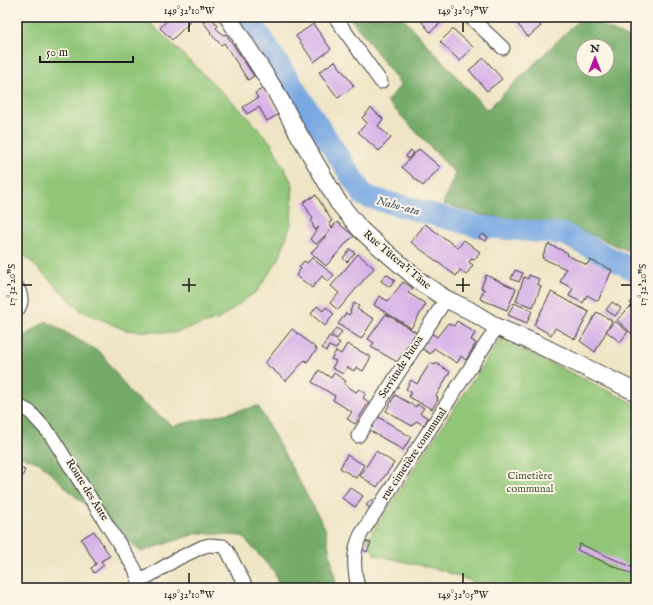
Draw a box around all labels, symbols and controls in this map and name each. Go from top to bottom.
text: 149°32'10"W [164,5,215,18]
text: 149°32'05"W [438,5,489,18]
scale bar [40,38,133,64]
north arrow [575,38,615,78]
text: N [589,42,600,56]
text: 50 m [46,45,68,60]
water label: Naho-ata [375,193,421,219]
street label: Rue Tūtera'i Tāne [360,227,434,293]
text: 17°32'20"S [6,264,19,306]
text: 17°32'20"S [637,264,650,306]
street label: Servitude Putoa [376,333,427,401]
street label: rue cimetière communal [378,405,450,503]
street label: Route des Aute [62,456,112,524]
park label: Cimetière communal [507,469,553,496]
text: 149°32'10"W [164,589,215,602]
text: 149°32'05"W [438,589,489,602]

